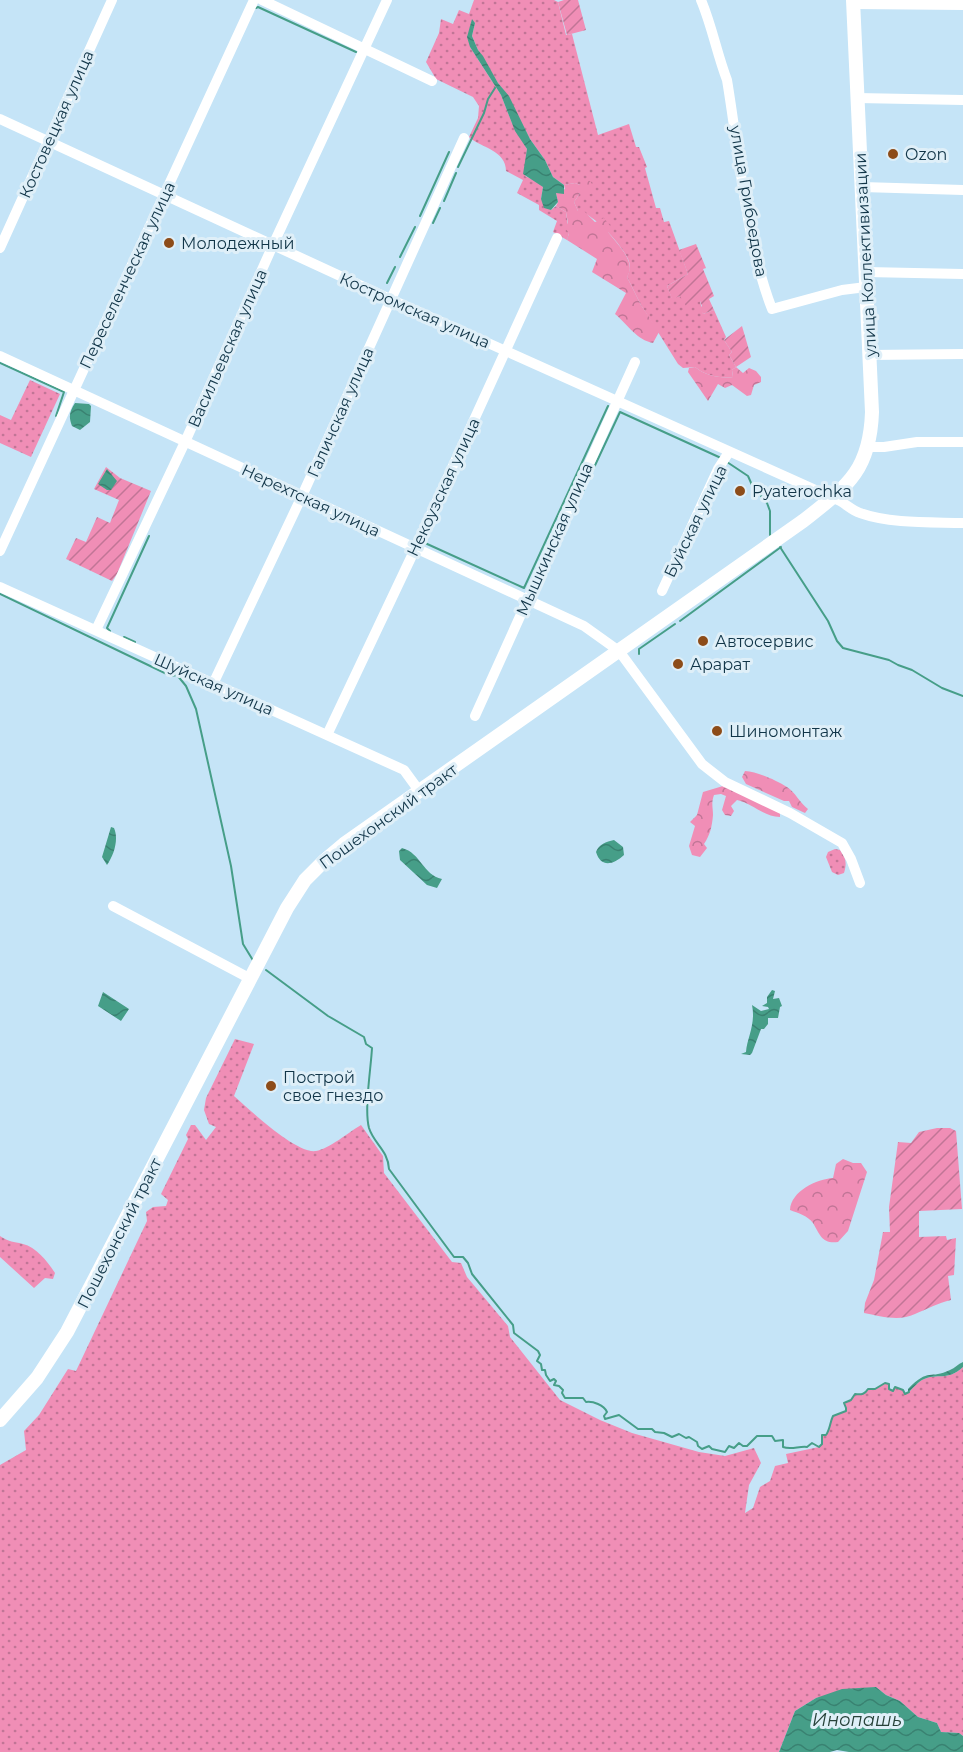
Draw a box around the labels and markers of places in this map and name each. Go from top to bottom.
place label: Ozon [905,145,947,164]
marker: Ozon [886,147,900,161]
place label: Молодежный [181,234,294,253]
marker: Молодежный [162,236,176,250]
place label: Pyaterochka [752,482,852,501]
marker: Pyaterochka [733,484,747,498]
place label: Автосервис [715,632,813,651]
marker: Автосервис [696,634,710,648]
place label: Арарат [690,655,750,674]
marker: Арарат [671,657,685,671]
place label: Шиномонтаж [729,722,842,741]
marker: Шиномонтаж [710,724,724,738]
place label: Построй свое гнездо [283,1068,383,1105]
marker: Построй свое гнездо [264,1079,278,1093]

